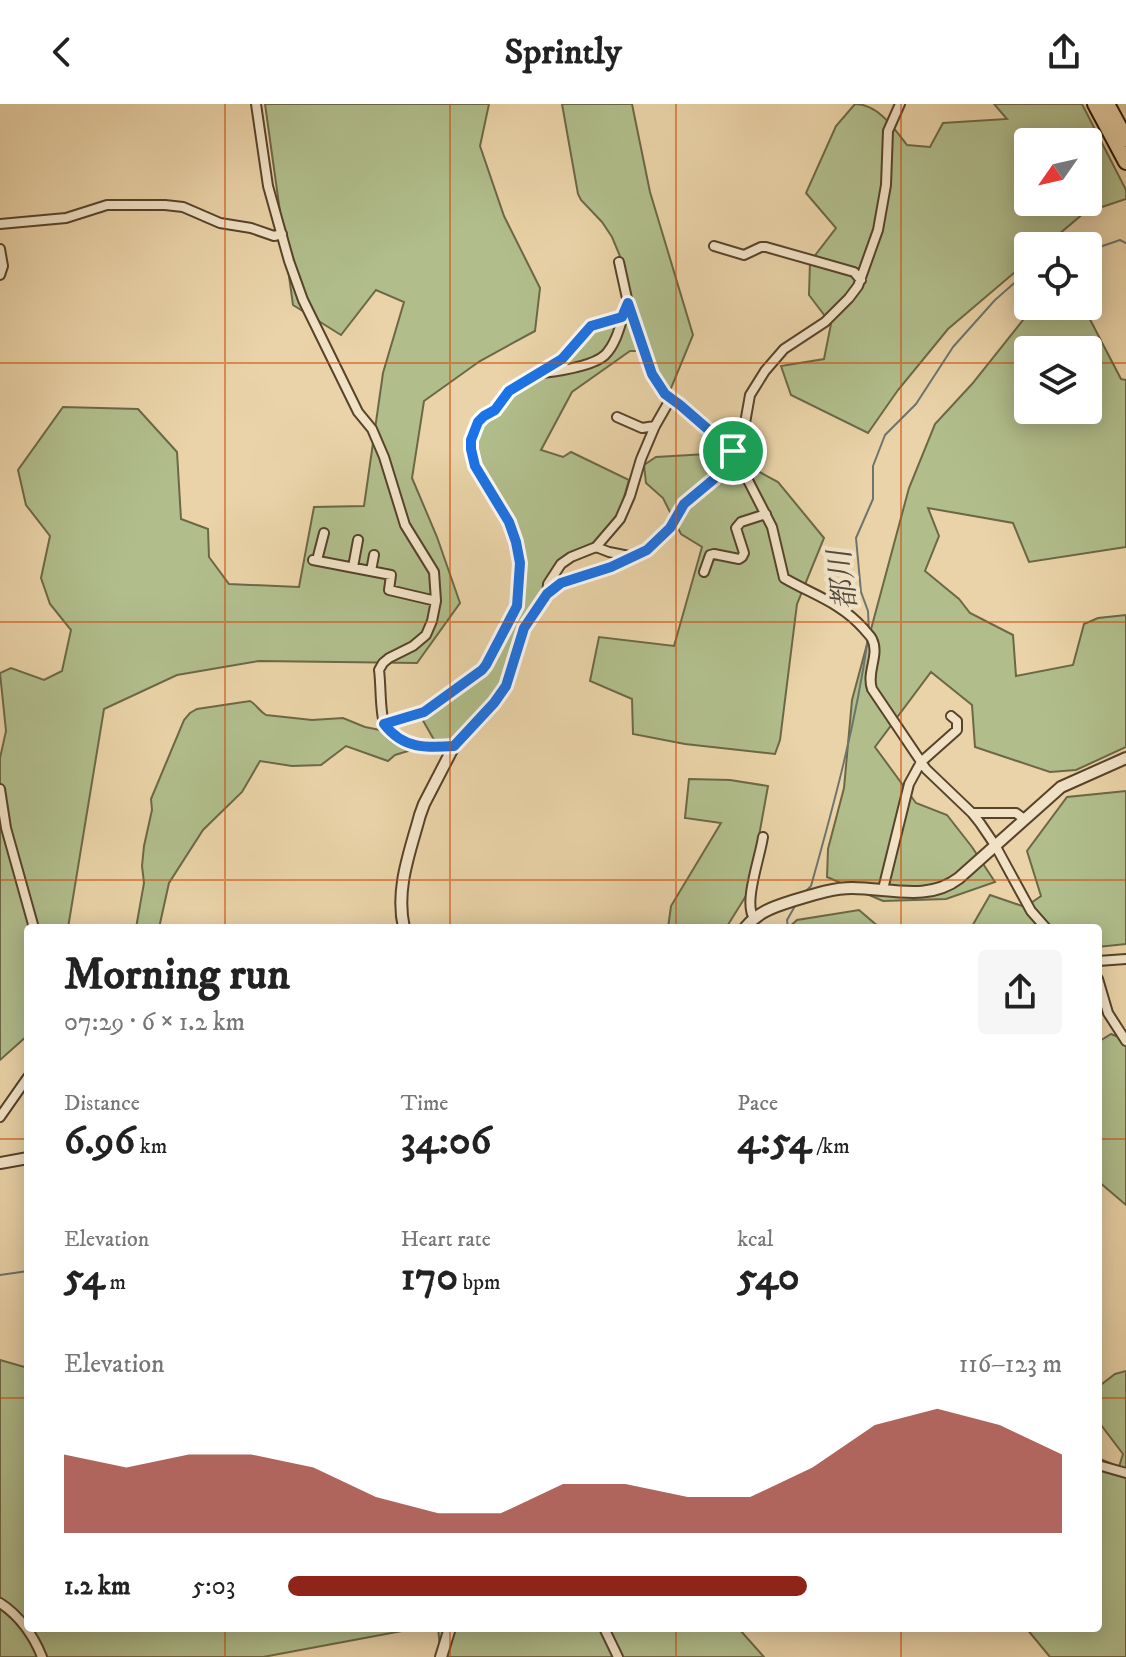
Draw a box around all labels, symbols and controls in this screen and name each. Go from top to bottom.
icon: back [40,30,84,74]
text: Sprintly [504,30,622,75]
icon: share [1042,30,1086,74]
north arrow [1014,128,1102,216]
map controls [1014,128,1102,424]
button: locate [1014,232,1102,320]
button: layers [1014,336,1102,424]
pin [699,417,767,485]
icon: arrive [711,429,755,473]
water label: 都川 [822,545,866,612]
text: Morning run [64,948,290,1003]
button: share [978,950,1062,1034]
text: 07:29 · 6 × 1.2 km [64,1006,245,1039]
text: Distance [64,1090,140,1117]
text: Time [401,1090,448,1117]
text: Pace [737,1090,778,1117]
text: 6.96 [64,1117,135,1167]
text: 34:06 [401,1117,491,1167]
text: 4:54 [737,1117,812,1167]
text: km [135,1133,167,1160]
text: /km [812,1133,850,1160]
text: Elevation [64,1226,149,1253]
text: Heart rate [401,1226,491,1253]
text: kcal [737,1226,773,1253]
text: 54 [64,1253,105,1303]
text: 170 [401,1253,458,1303]
text: 540 [737,1253,800,1303]
text: m [105,1269,126,1296]
text: bpm [458,1269,501,1296]
text: Elevation [64,1348,165,1381]
text: 116–123 m [959,1348,1062,1381]
text: 1.2 km [64,1570,130,1603]
text: 5:03 [192,1570,235,1603]

